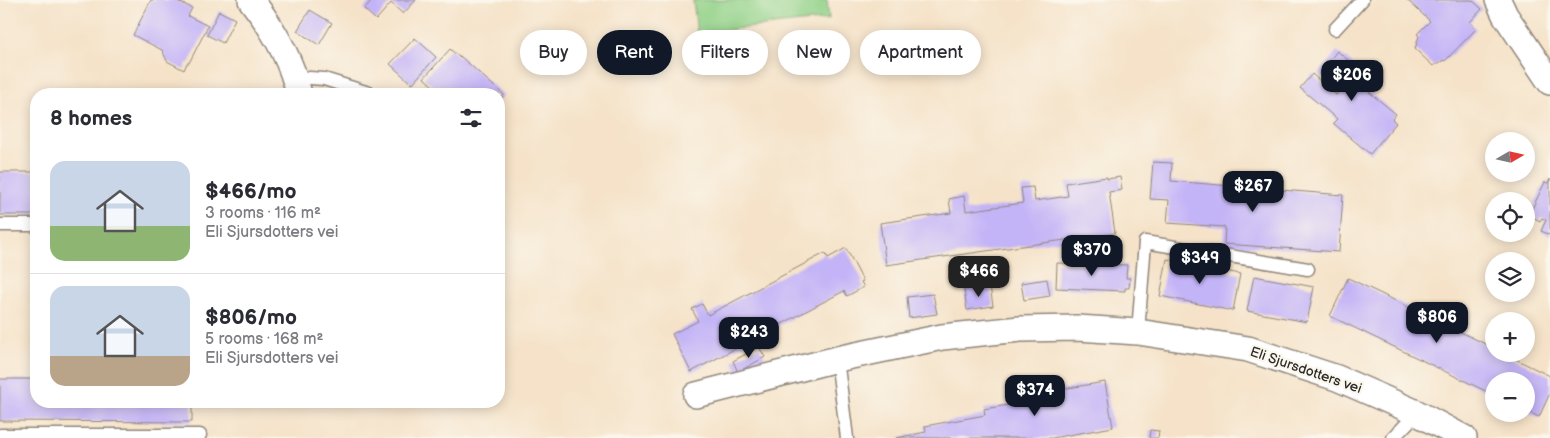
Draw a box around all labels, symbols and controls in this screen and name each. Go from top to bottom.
chip: Buy [520,30,587,75]
chip: Rent [597,30,672,75]
chip: Filters [682,30,768,75]
chip: New [778,30,850,75]
chip: Apartment [860,30,981,75]
pin: $206 [1322,59,1382,102]
text: $206 [1332,66,1372,85]
icon: filters [457,104,485,132]
text: 8 homes [50,106,132,131]
north arrow [1485,132,1535,182]
map controls [1485,132,1535,422]
pin: $267 [1223,170,1283,213]
text: $267 [1234,177,1272,196]
text: $466/mo [205,179,296,204]
icon: home [90,181,150,241]
button: locate [1485,192,1535,242]
text: 3 rooms · 116 m² [205,204,321,223]
text: Eli Sjursdotters vei [205,223,339,242]
pin: $370 [1062,234,1122,277]
text: $370 [1073,241,1111,260]
pin: $349 [1170,242,1230,285]
text: $349 [1181,249,1219,268]
button: layers [1485,252,1535,302]
pin: $466 [949,256,1009,298]
text: $466 [959,262,999,281]
pin: $806 [1407,302,1467,344]
text: $806/mo [205,305,297,330]
icon: home [90,306,150,366]
text: $806 [1417,308,1457,327]
button: + [1485,312,1535,362]
pin: $243 [719,316,779,359]
text: $243 [730,323,768,342]
text: 5 rooms · 168 m² [205,330,323,349]
street label: Eli Sjursdotters vei [1248,343,1364,397]
text: Eli Sjursdotters vei [205,349,339,368]
button: − [1485,372,1535,422]
pin: $374 [1005,374,1065,417]
text: $374 [1016,381,1054,400]

